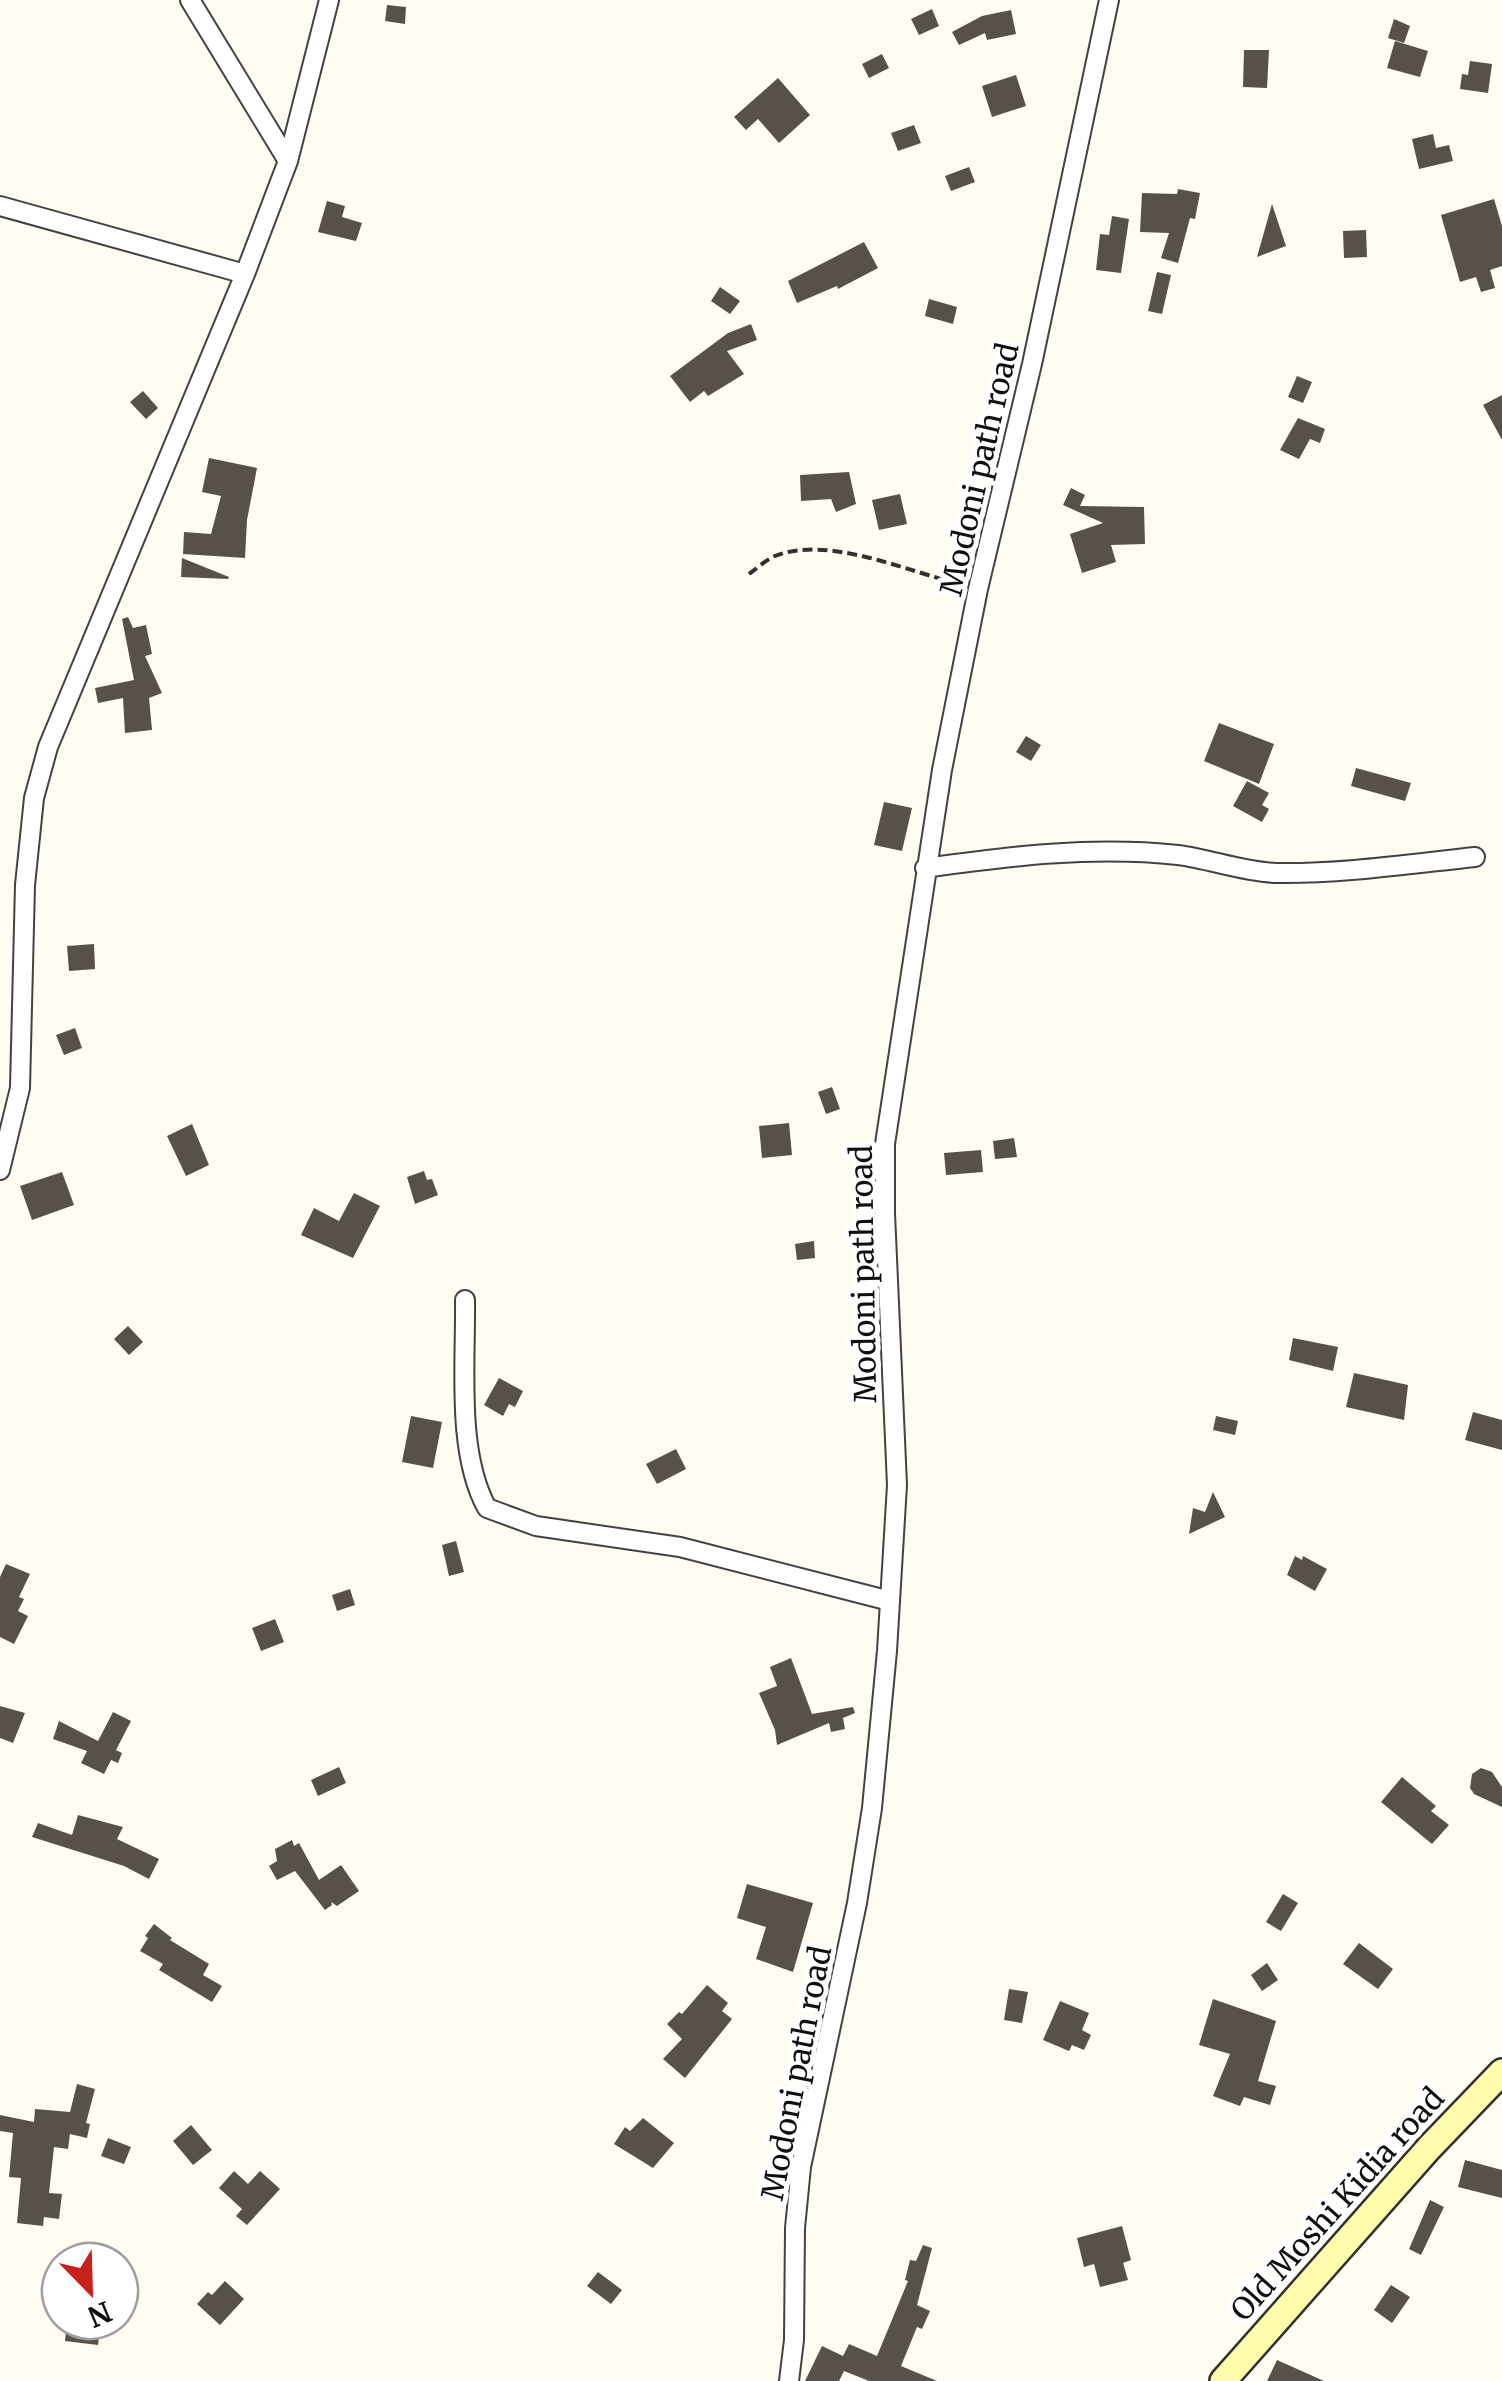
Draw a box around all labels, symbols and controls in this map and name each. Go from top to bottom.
street label: Modoni path road [931,339,1027,599]
street label: Modoni path road [842,1145,884,1403]
street label: Modoni path road [753,1943,839,2203]
street label: Old Moshi Kidia road [1222,2080,1452,2328]
north arrow [40,2241,140,2341]
text: N [83,2293,117,2335]

